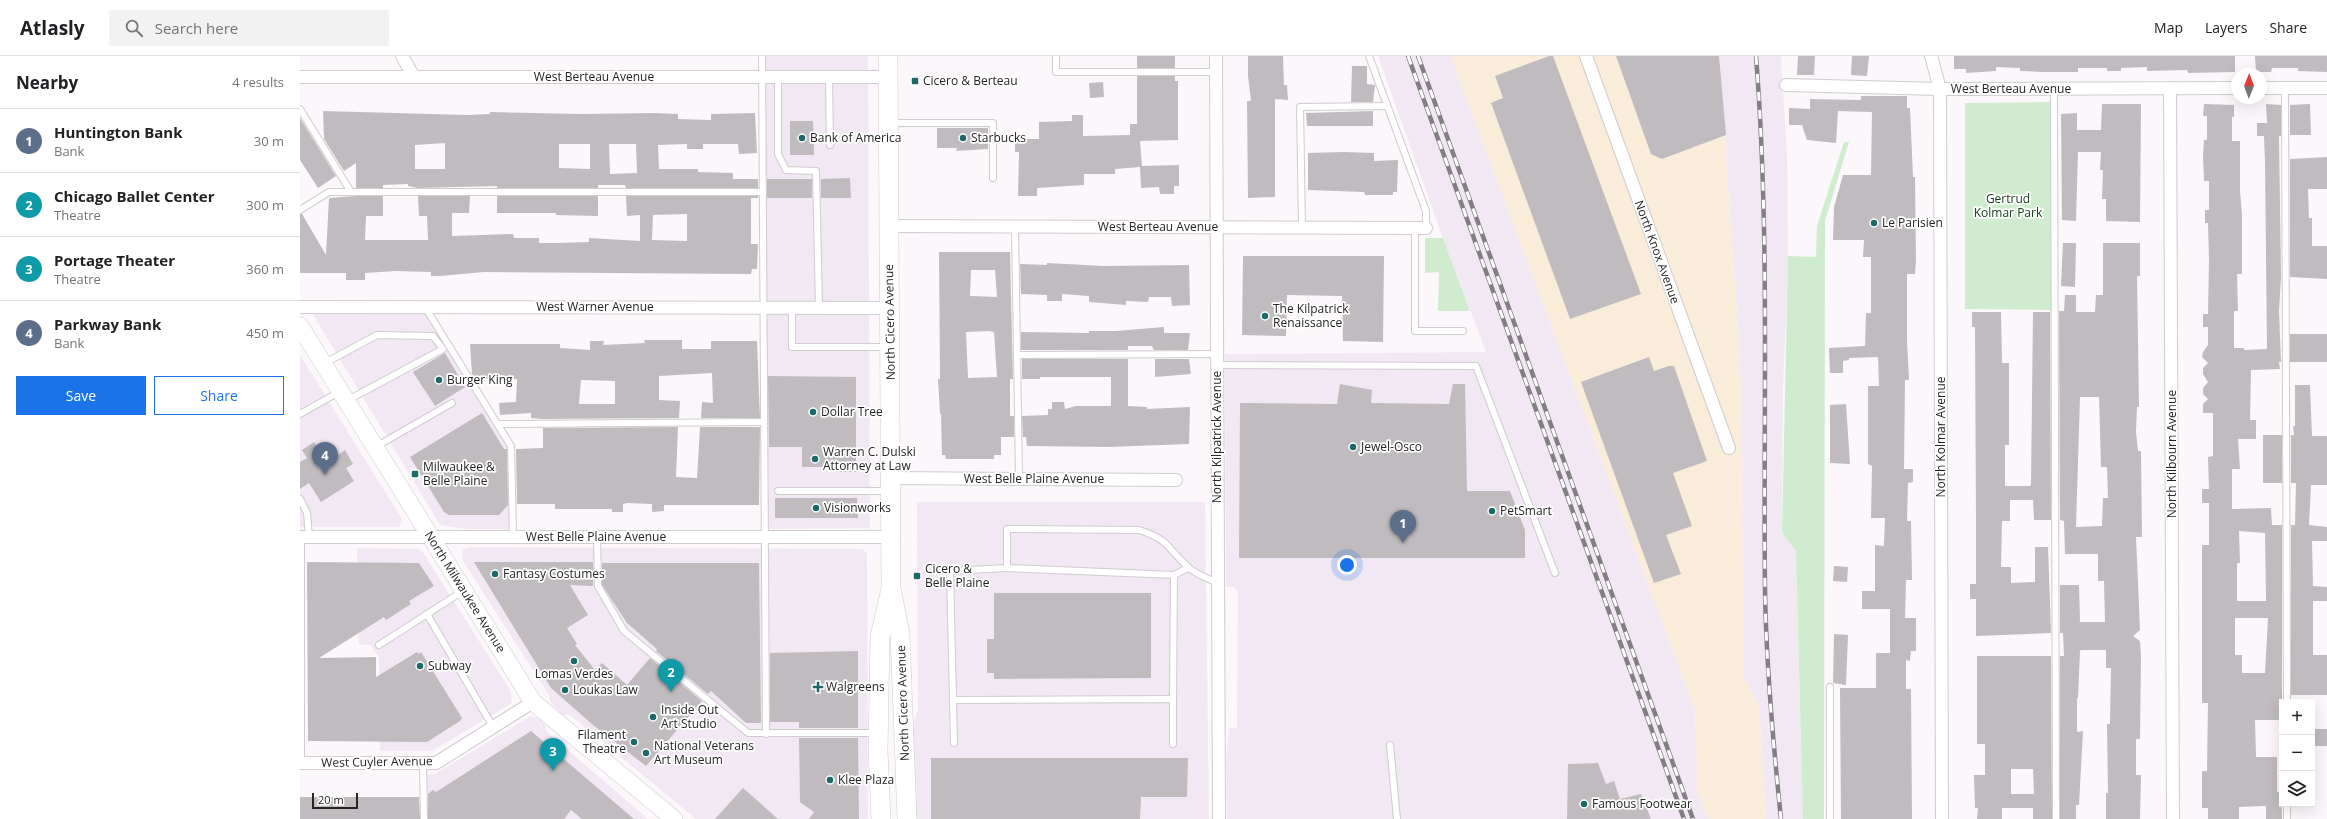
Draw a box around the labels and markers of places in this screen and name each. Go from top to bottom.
place label: Cicero & Berteau [923,72,1018,89]
marker: Cicero & Berteau [910,76,920,86]
place label: Bank of America [810,129,901,146]
place label: Starbucks [971,129,1026,146]
marker: Bank of America [797,133,807,143]
marker: Starbucks [958,133,968,143]
place label: Le Parisien [1882,214,1943,231]
marker: Le Parisien [1869,218,1879,228]
place label: The Kilpatrick Renaissance [1273,300,1349,331]
marker: The Kilpatrick Renaissance [1260,311,1270,321]
place label: Burger King [447,371,513,388]
marker: Burger King [434,375,444,385]
place label: Dollar Tree [821,403,883,420]
marker: Dollar Tree [808,407,818,417]
place label: Jewel-Osco [1360,438,1422,455]
pin: 4 [312,442,338,475]
marker: Jewel-Osco [1348,442,1358,452]
place label: Warren C. Dulski Attorney at Law [823,443,916,474]
marker: Warren C. Dulski Attorney at Law [810,454,820,464]
place label: Milwaukee & Belle Plaine [423,458,495,489]
marker: Milwaukee & Belle Plaine [410,469,420,479]
place label: Visionworks [824,499,891,516]
place label: PetSmart [1500,502,1552,519]
marker: Visionworks [811,503,821,513]
marker: PetSmart [1487,506,1497,516]
pin: 1 [1390,510,1416,543]
place label: Cicero & Belle Plaine [925,560,990,591]
place label: Fantasy Costumes [503,565,605,582]
marker: Fantasy Costumes [490,569,500,579]
marker: Cicero & Belle Plaine [912,571,922,581]
marker: Lomas Verdes [569,656,579,666]
place label: Subway [428,657,472,674]
pin: 2 [658,659,684,692]
marker: Subway [415,661,425,671]
place label: Lomas Verdes [535,665,614,682]
place label: Walgreens [826,678,885,695]
place label: Loukas Law [573,681,639,698]
marker: Walgreens [813,682,823,692]
marker: Loukas Law [560,685,570,695]
place label: Inside Out Art Studio [661,701,719,732]
marker: Inside Out Art Studio [648,712,658,722]
place label: Filament Theatre [578,726,626,757]
marker: Filament Theatre [629,737,639,747]
place label: National Veterans Art Museum [654,737,754,768]
pin: 3 [540,738,566,771]
marker: National Veterans Art Museum [641,748,651,758]
place label: Klee Plaza [838,771,894,788]
marker: Klee Plaza [825,775,835,785]
place label: Famous Footwear [1592,795,1692,812]
marker: Famous Footwear [1579,799,1589,809]

